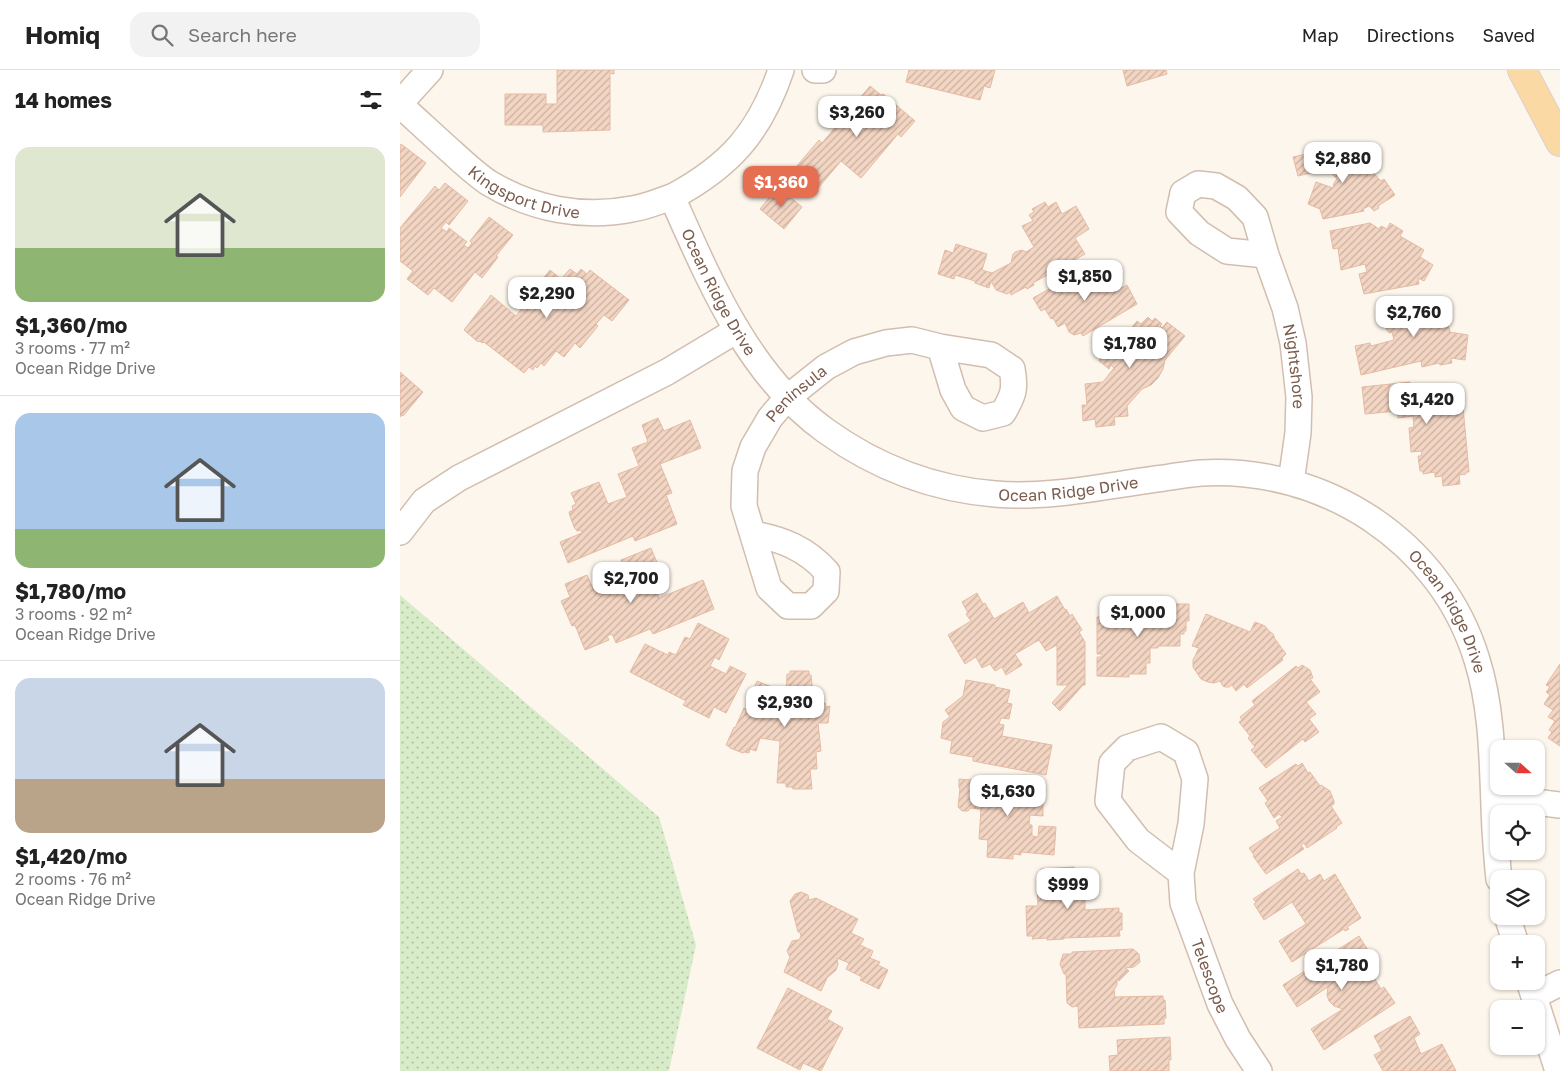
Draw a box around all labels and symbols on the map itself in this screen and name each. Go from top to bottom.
pin: $3,260 [816,96,898,138]
pin: $2,880 [1302,142,1384,184]
street label: Kingsport Drive [464,161,581,222]
pin: $1,360 [740,166,822,208]
street label: Ocean Ridge Drive [677,225,760,359]
pin: $1,850 [1044,260,1126,302]
pin: $2,290 [506,276,588,319]
pin: $2,760 [1373,296,1455,338]
street label: Nightshore [1279,322,1309,409]
pin: $1,780 [1089,326,1171,369]
street label: Peninsula [761,360,831,426]
pin: $1,420 [1386,382,1468,425]
street label: Ocean Ridge Drive [998,472,1140,505]
street label: Ocean Ridge Drive [1405,545,1490,675]
pin: $2,700 [590,562,672,604]
pin: $1,000 [1097,596,1179,638]
pin: $2,930 [744,686,826,728]
north arrow [1490,740,1545,795]
pin: $1,630 [967,774,1049,817]
pin: $999 [1038,868,1098,910]
street label: Telescope [1187,936,1233,1017]
pin: $1,780 [1301,948,1383,991]

